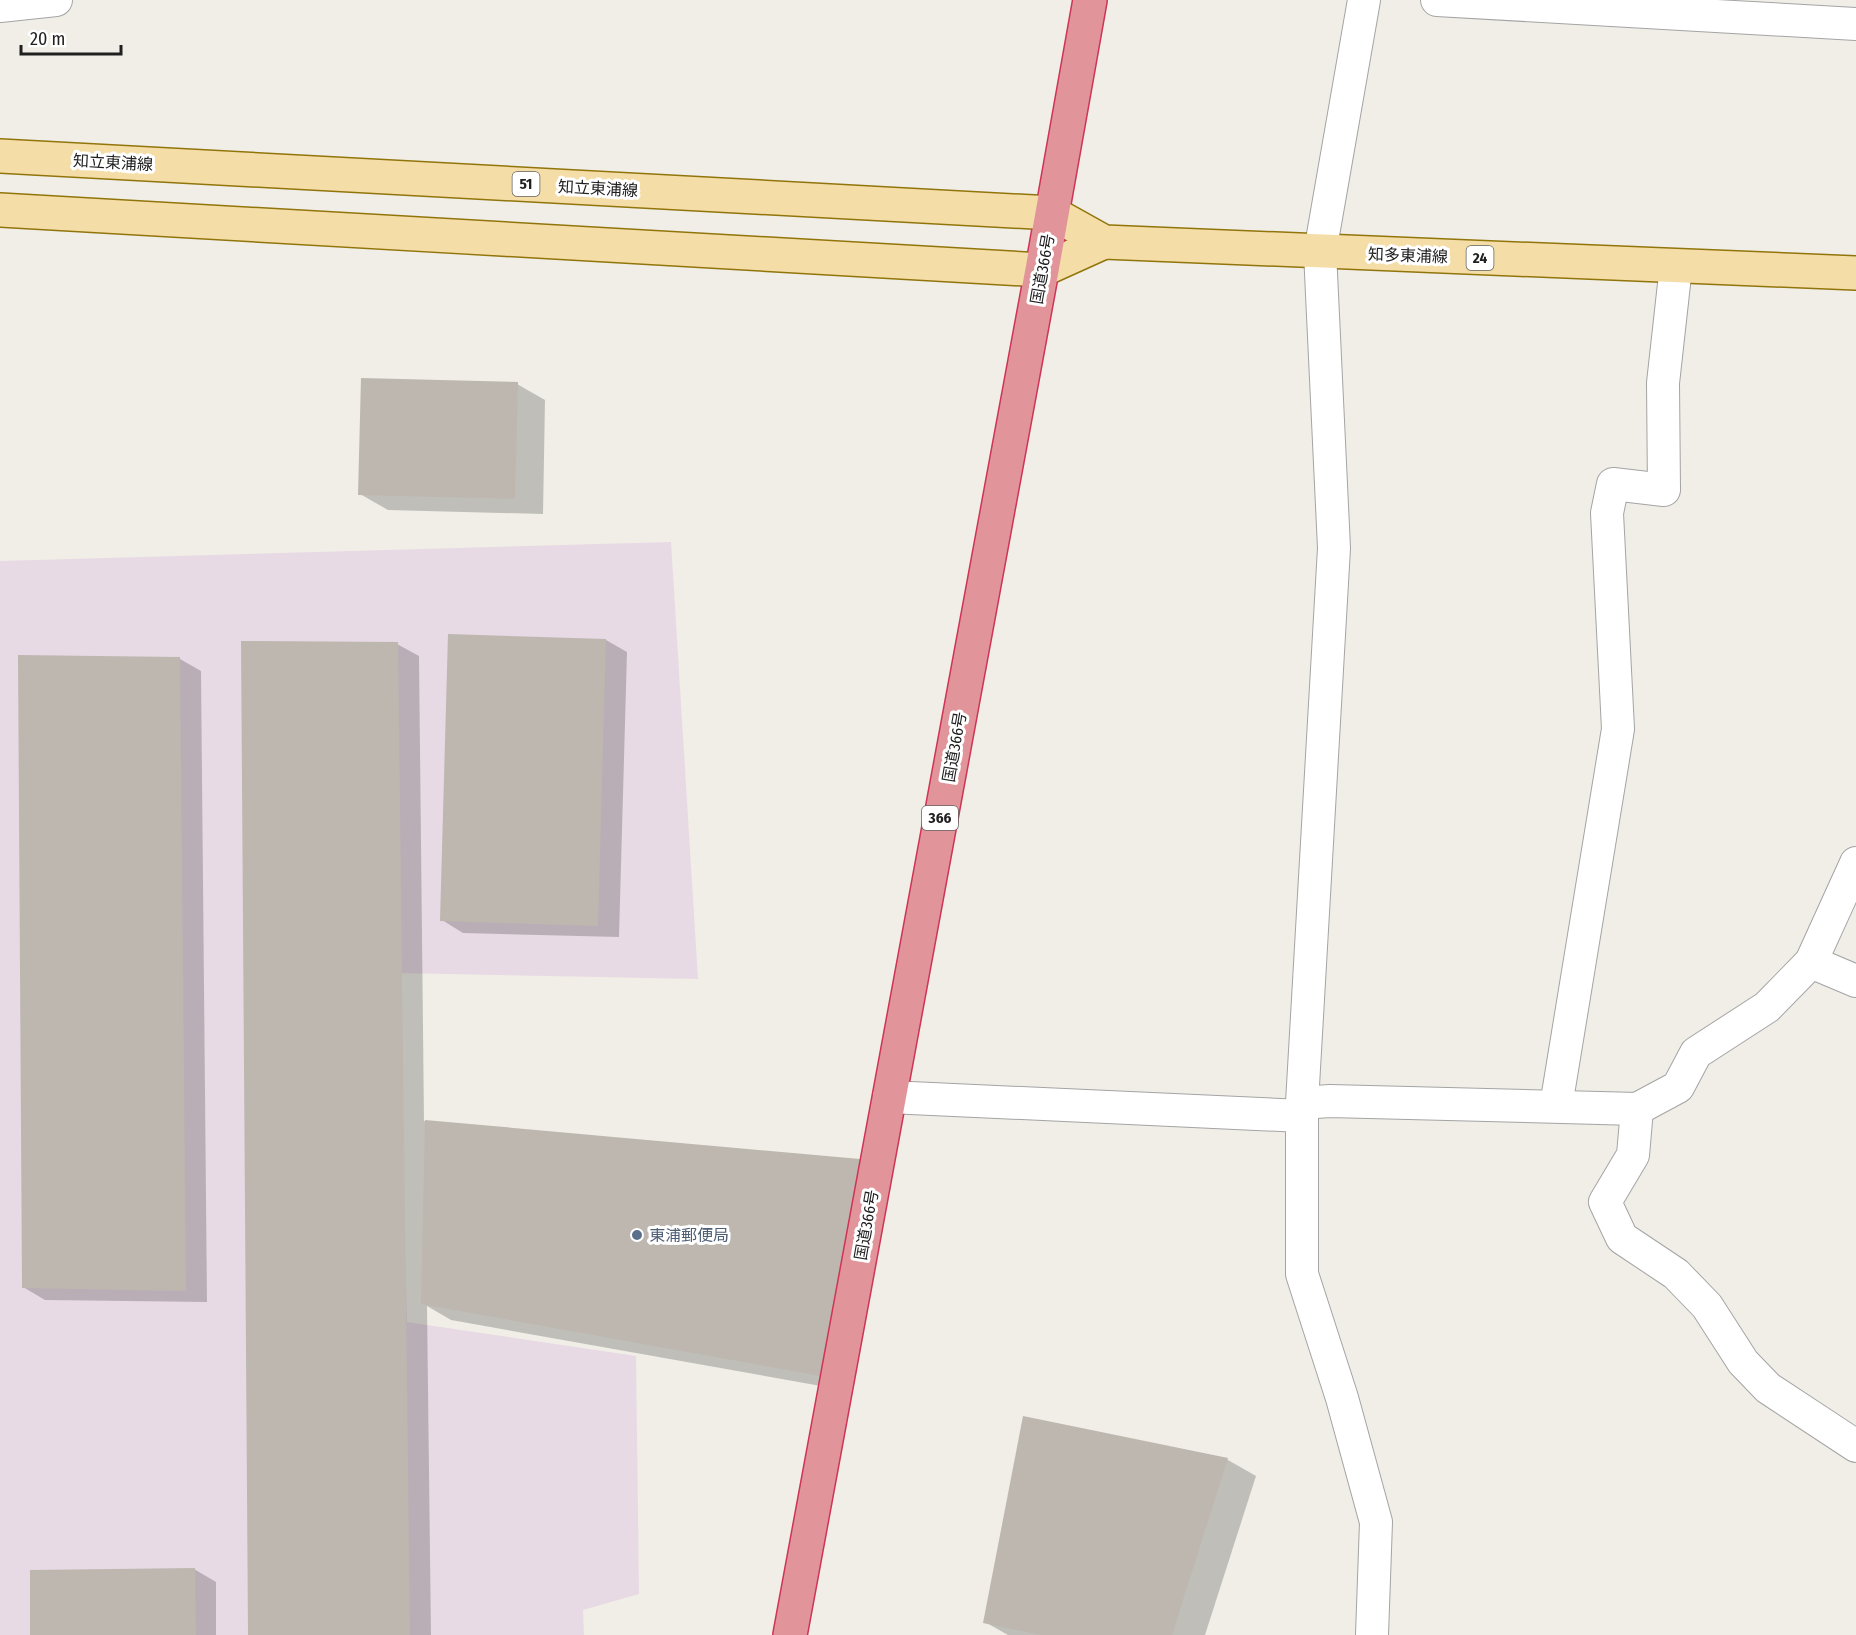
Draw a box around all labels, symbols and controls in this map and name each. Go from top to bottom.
scale bar [21,18,122,56]
text: 20 m [30,28,65,50]
street label: 知立東浦線 [73,151,153,174]
road number: 51 [512,172,540,196]
street label: 知立東浦線 [558,177,638,200]
street label: 国道366号 [1027,232,1058,306]
street label: 知多東浦線 [1368,245,1448,266]
road number: 24 [1466,246,1494,270]
street label: 国道366号 [939,710,970,784]
road number: 366 [922,806,958,830]
street label: 国道366号 [851,1188,882,1262]
place label: 東浦郵便局 [649,1226,729,1245]
marker: 東浦郵便局 [630,1228,644,1242]

